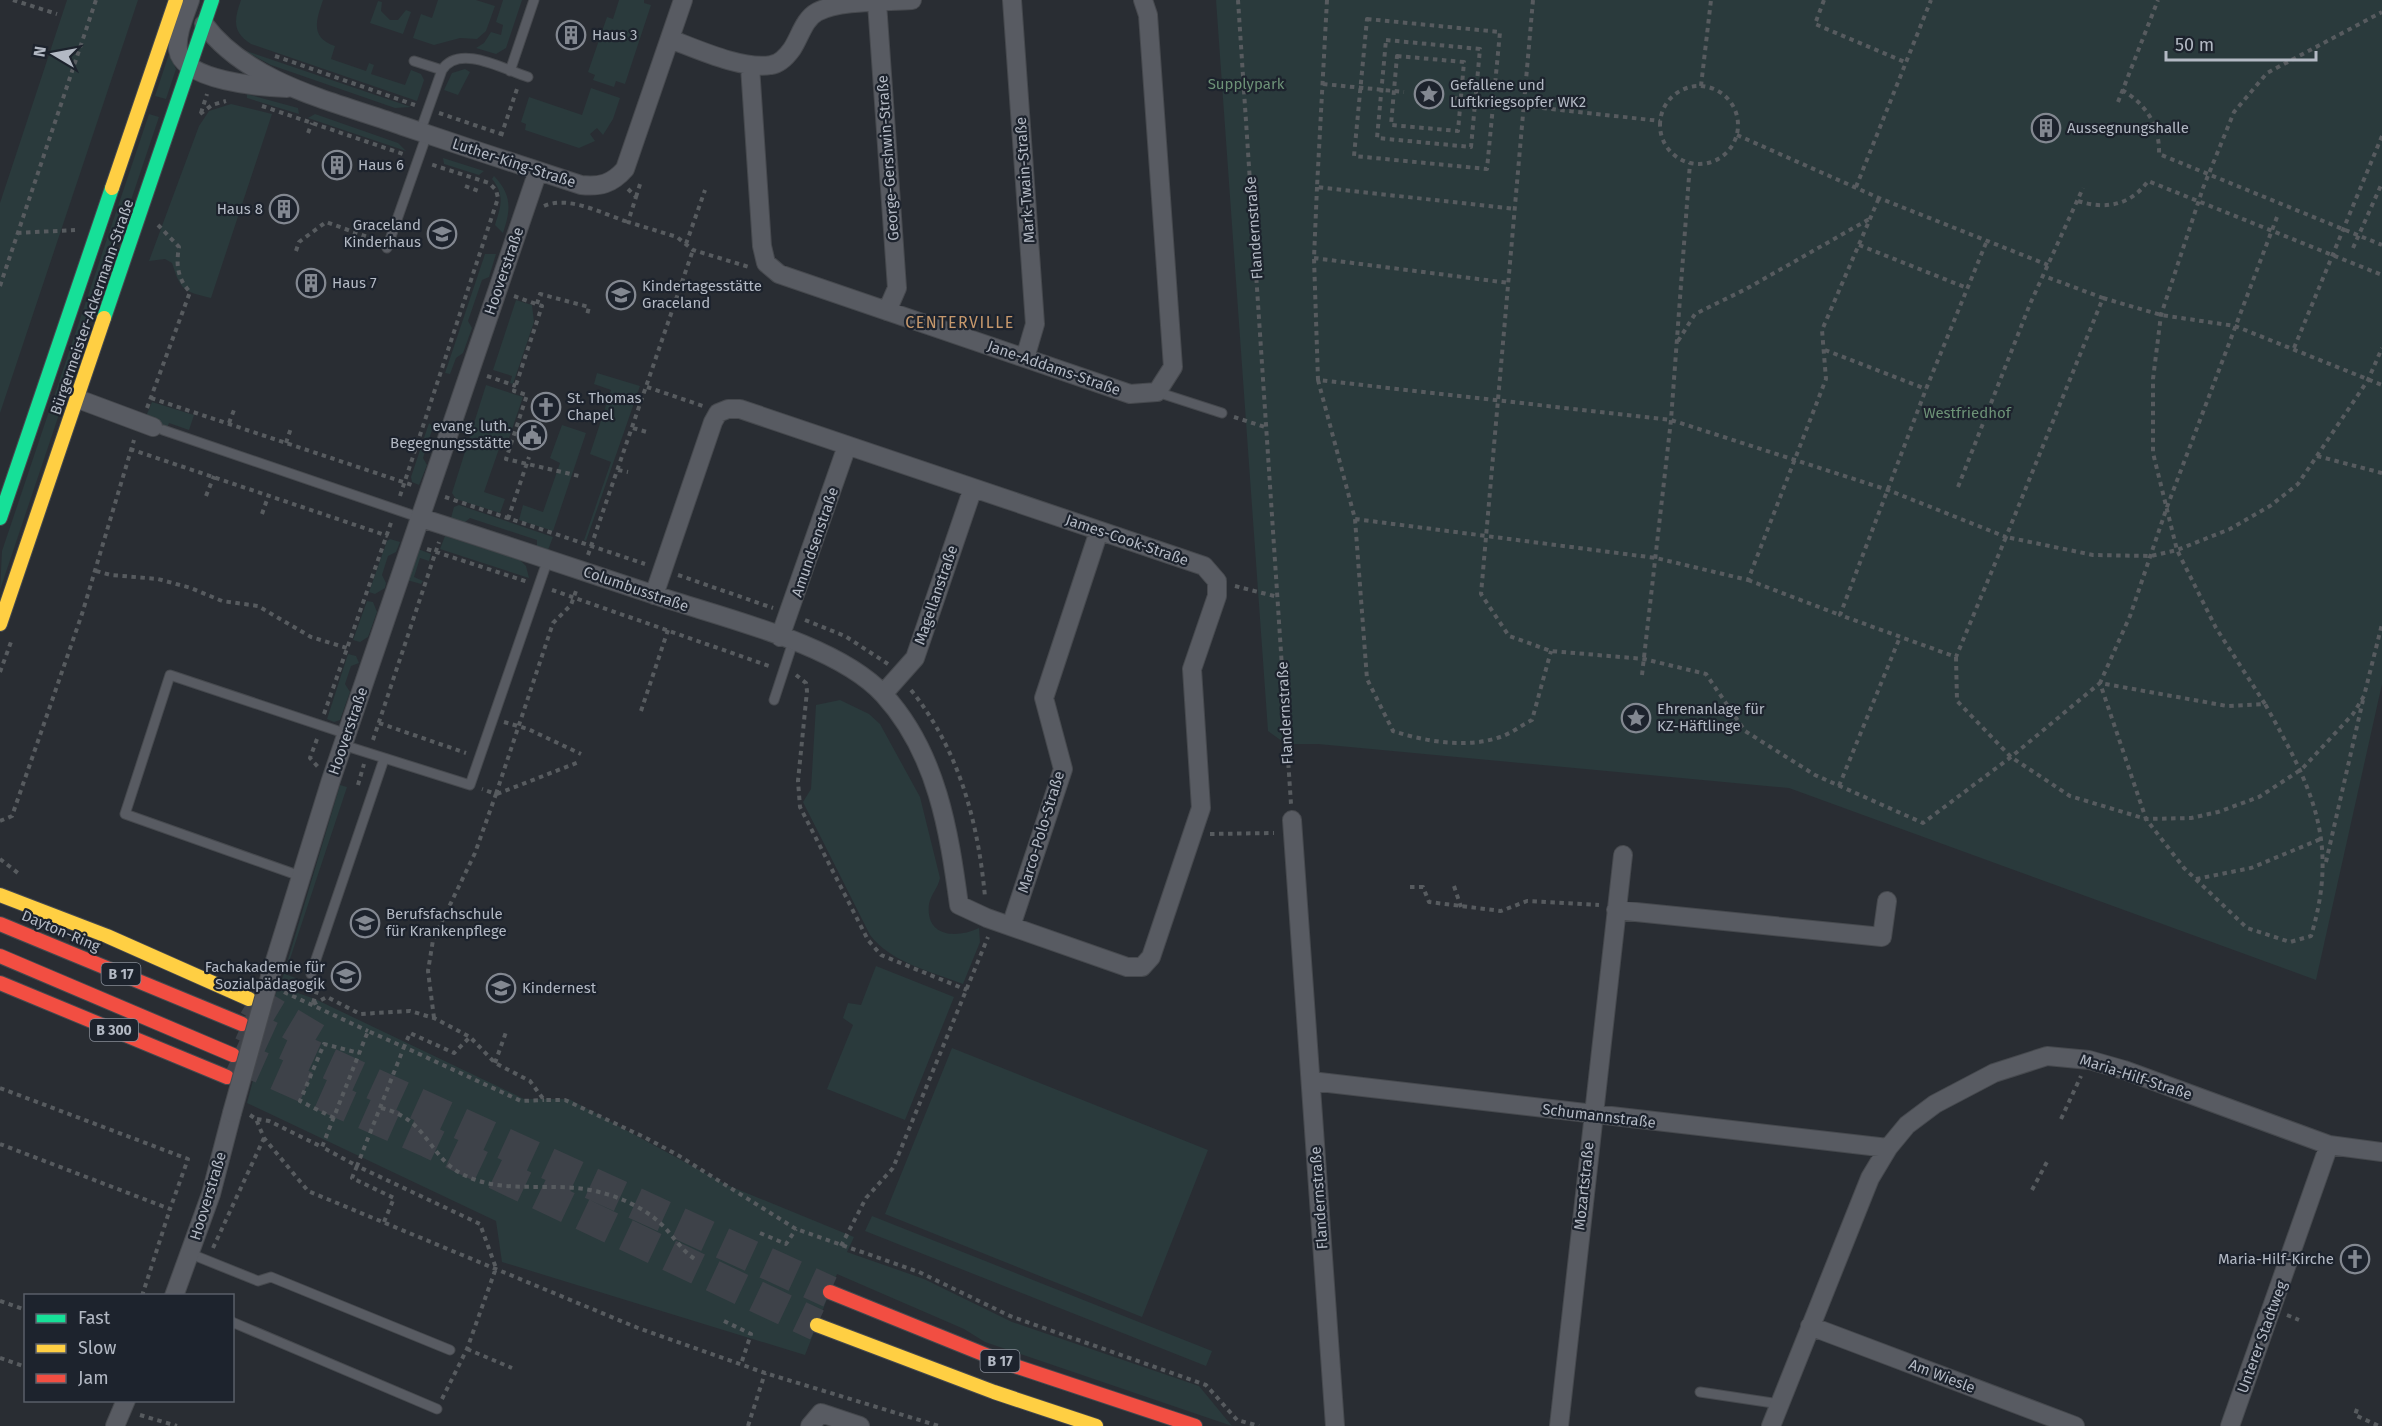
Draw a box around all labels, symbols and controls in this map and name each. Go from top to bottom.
building icon: Haus 3 [555,19,587,51]
north arrow [24,24,84,84]
scale bar [2166,24,2316,62]
place label: Haus 3 [592,26,638,44]
text: 50 m [2175,34,2214,56]
text: N [29,45,50,58]
street label: George-Gershwin-Straße [873,75,903,241]
park label: Supplypark [1208,75,1285,93]
place label: Gefallene und Luftkriegsopfer WK2 [1450,76,1586,111]
place icon: Gefallene und Luftkriegsopfer WK2 [1413,78,1445,110]
building icon: Aussegnungshalle [2030,112,2062,144]
street label: Mark-Twain-Straße [1012,116,1038,244]
place label: Aussegnungshalle [2067,119,2189,137]
street label: Luther-King-Straße [450,135,578,191]
building icon: Haus 6 [321,149,353,181]
place label: Haus 6 [358,156,404,174]
street label: Flandernstraße [1241,176,1267,280]
building icon: Haus 8 [268,193,300,225]
street label: Bürgermeister-Ackermann-Straße [47,197,137,417]
place label: Haus 8 [217,200,263,218]
place label: Graceland Kinderhaus [344,216,421,251]
school or university icon: Graceland Kinderhaus [426,218,458,250]
street label: Hooverstraße [481,225,527,317]
building icon: Haus 7 [295,267,327,299]
place label: Haus 7 [332,274,377,292]
place label: Kindertagesstätte Graceland [642,277,762,312]
school or university icon: Kindertagesstätte Graceland [605,279,637,311]
district label: CENTERVILLE [905,313,1015,332]
street label: Jane-Addams-Straße [985,337,1123,399]
place label: St. Thomas Chapel [567,389,641,424]
church icon: St. Thomas Chapel [530,391,562,423]
park label: Westfriedhof [1923,404,2012,422]
place label: evang. luth. Begegnungsstätte [390,417,511,452]
public building icon: evang. luth. Begegnungsstätte [516,419,548,451]
street label: Amundsenstraße [788,485,842,599]
street label: James-Cook-Straße [1063,510,1191,570]
street label: Magellanstraße [911,543,961,647]
street label: Columbusstraße [581,563,691,615]
street label: Flandernstraße [1273,661,1297,765]
street label: Hooverstraße [325,685,371,777]
place label: Ehrenanlage für KZ-Häftlinge [1657,700,1765,735]
place icon: Ehrenanlage für KZ-Häftlinge [1620,702,1652,734]
street label: Marco-Polo-Straße [1014,769,1068,895]
place label: Berufsfachschule für Krankenpflege [386,905,507,940]
street label: Dayton-Ring [19,906,103,956]
school or university icon: Berufsfachschule für Krankenpflege [349,907,381,939]
place label: Fachakademie für Sozialpädagogik [205,958,325,993]
school or university icon: Fachakademie für Sozialpädagogik [330,960,362,992]
road number: B 17 [102,963,140,985]
school or university icon: Kindernest [485,972,517,1004]
place label: Kindernest [522,979,597,997]
road number: B 300 [90,1019,138,1041]
street label: Maria-Hilf-Straße [2078,1050,2194,1104]
street label: Schumannstraße [1541,1100,1657,1132]
street label: Mozartstraße [1570,1141,1598,1231]
street label: Flandernstraße [1306,1146,1332,1250]
street label: Hooverstraße [186,1150,230,1242]
church icon: Maria-Hilf-Kirche [2339,1243,2371,1275]
place label: Maria-Hilf-Kirche [2218,1250,2334,1268]
street label: Unterer Stadtweg [2233,1278,2291,1396]
legend [24,1294,234,1402]
text: Fast [78,1307,111,1329]
text: Slow [78,1337,117,1359]
road number: B 17 [980,1350,1020,1372]
street label: Am Wiesle [1906,1355,1978,1397]
text: Jam [78,1367,109,1389]

